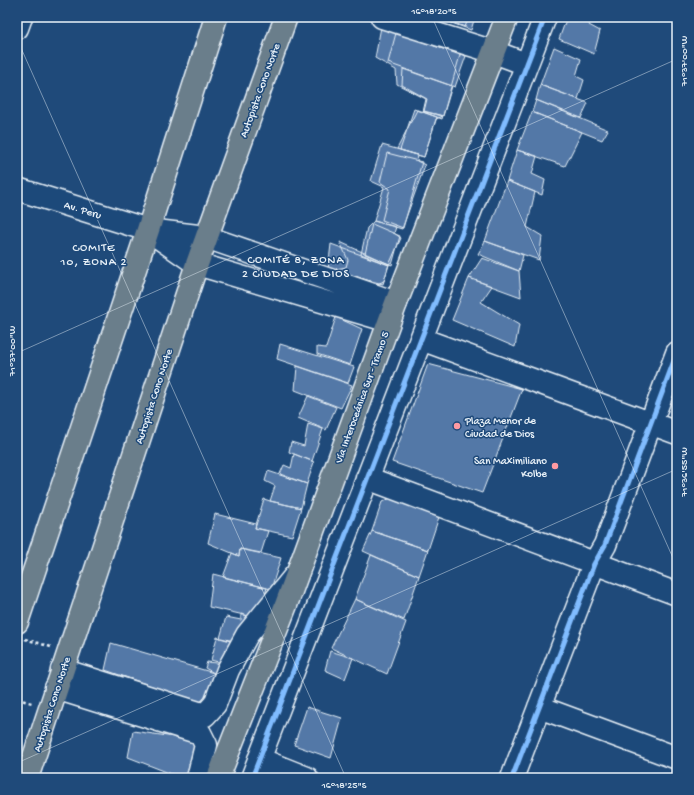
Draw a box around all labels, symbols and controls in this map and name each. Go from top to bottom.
text: 16°18'20"S [410,6,457,18]
text: 71°37'00"W [679,35,691,87]
street label: Autopista Cono Norte [238,42,284,139]
street label: Av. Peru [62,200,102,222]
district label: COMITE 10, ZONA 2 [60,242,127,270]
district label: COMITÉ 8, ZONA 2 CIUDAD DE DIOS [242,254,350,282]
text: 71°37'00"W [7,325,19,377]
street label: Vía Interoceánica Sur - Tramo 5 [333,330,392,466]
street label: Autopista Cono Norte [134,347,176,446]
place label: Plaza Menor de Ciudad de Dios [464,416,536,441]
marker: Plaza Menor de Ciudad de Dios [452,421,462,431]
text: 71°36'55"W [679,447,691,498]
place label: San Maximiliano Kolbe [474,456,547,481]
marker: San Maximiliano Kolbe [550,461,560,471]
street label: Autopista Cono Norte [32,655,74,754]
text: 16°18'25"S [321,780,367,792]

